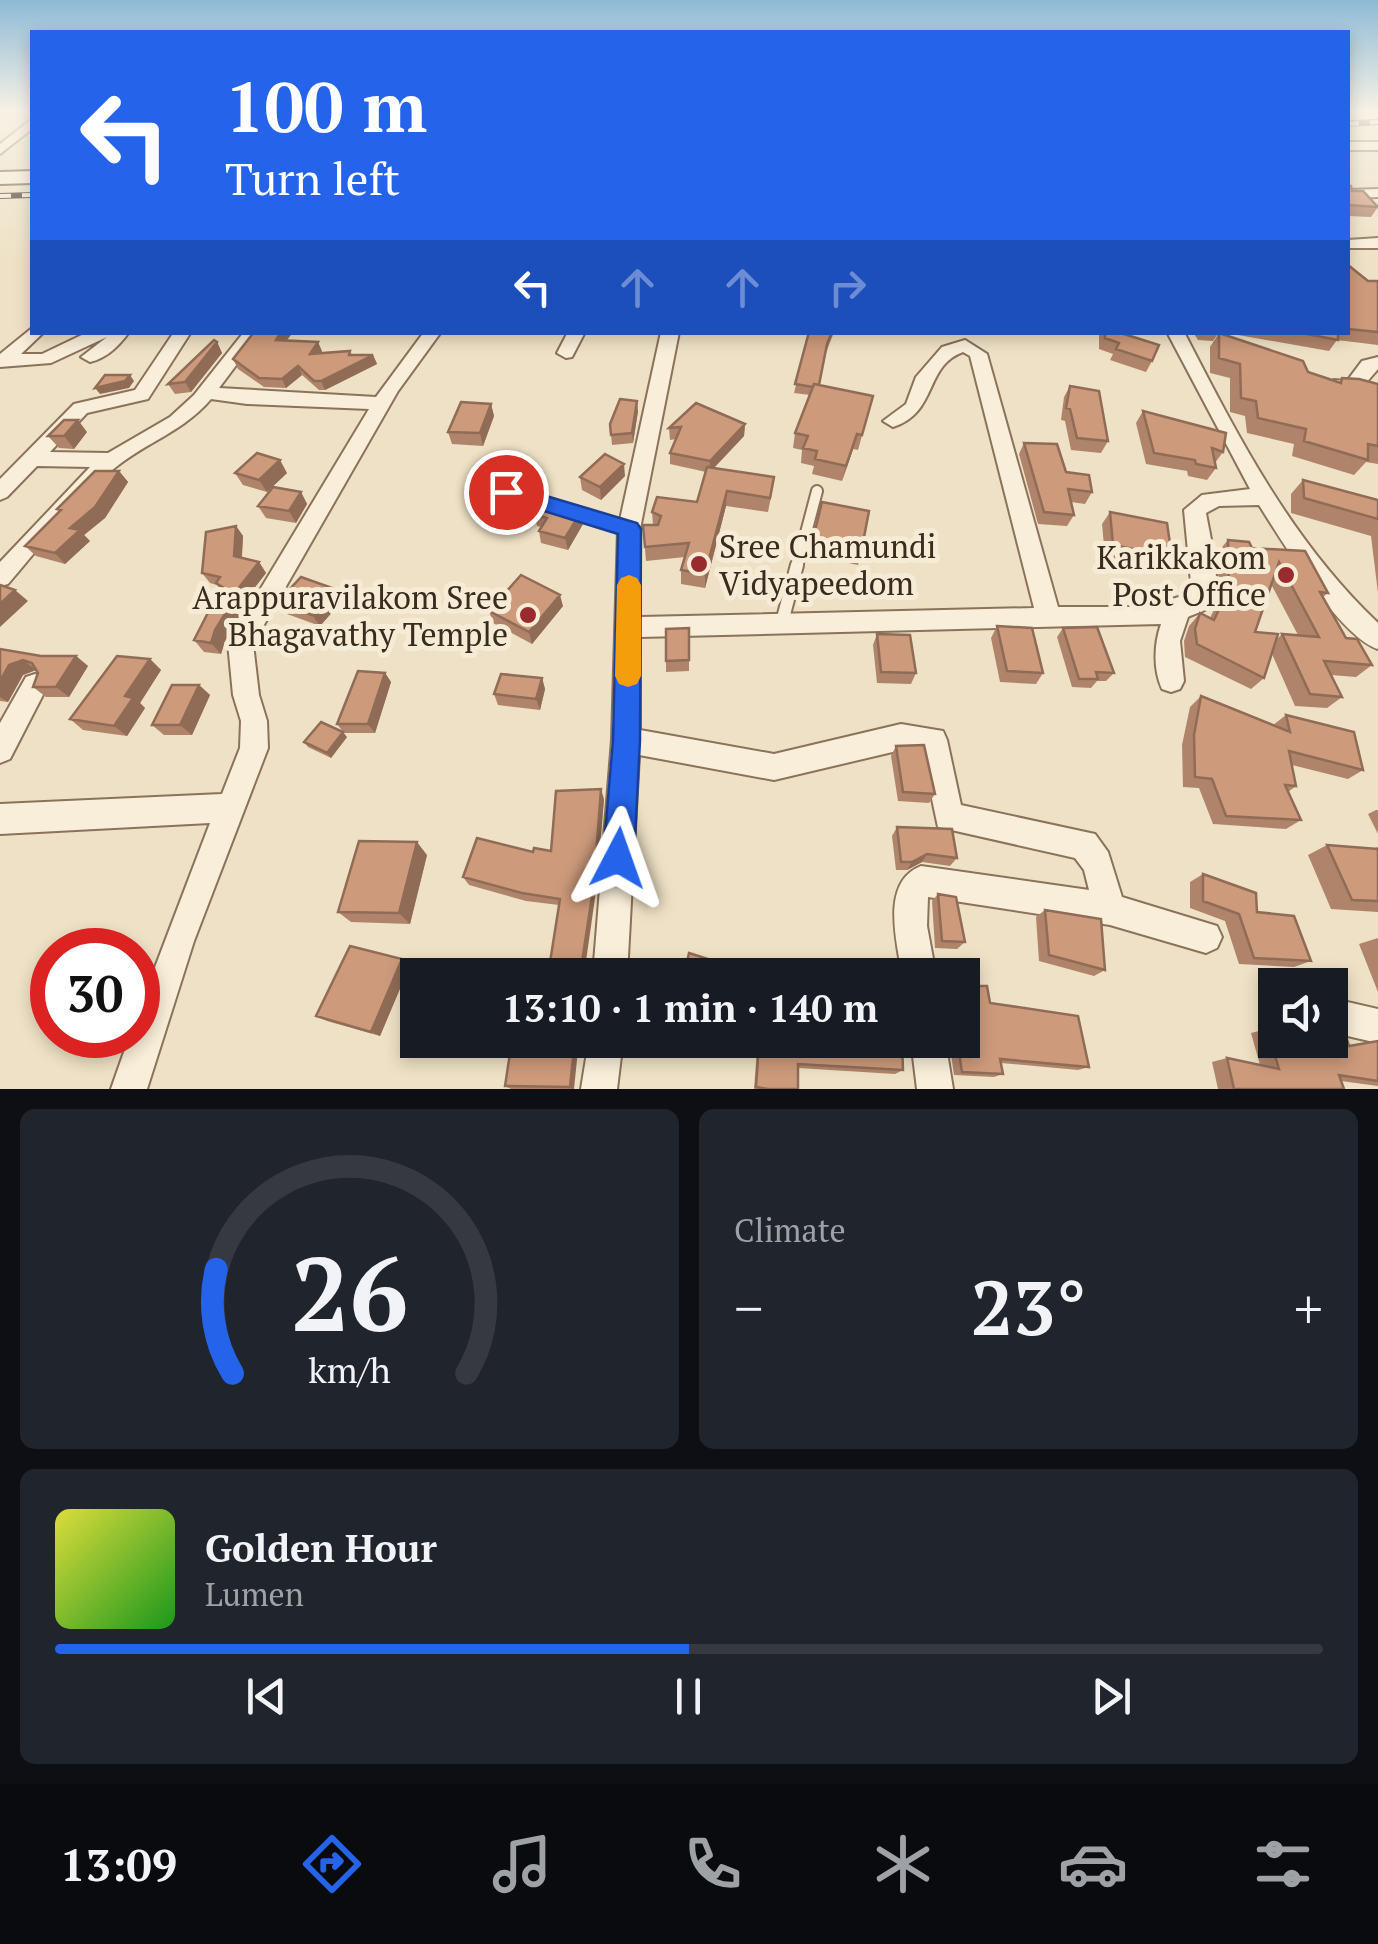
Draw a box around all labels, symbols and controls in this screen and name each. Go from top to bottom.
text: 100 m [225,59,427,152]
icon: left [60,70,190,200]
text: Turn left [225,148,400,208]
icon: left [505,260,560,315]
icon: ahead [610,260,665,315]
icon: ahead [715,260,770,315]
icon: right [820,260,875,315]
pin [464,450,549,535]
icon: arrive [479,465,534,520]
place label: Sree Chamundi Vidyapeedom [719,525,936,604]
place label: Karikkakom Post Office [1097,536,1266,615]
marker: Sree Chamundi Vidyapeedom [688,553,710,575]
marker: Karikkakom Post Office [1275,564,1297,586]
place label: Arappuravilakom Sree Bhagavathy Temple [192,576,508,655]
marker: Arappuravilakom Sree Bhagavathy Temple [517,604,539,626]
position arrow [566,806,670,910]
speed limit sign: 30 [30,928,160,1058]
map controls [1258,968,1348,1058]
button: sound [1258,968,1348,1058]
text: 13:10 · 1 min · 140 m [502,983,878,1033]
text: Climate [734,1209,846,1251]
text: 26 [291,1223,408,1361]
text: 23° [971,1257,1086,1356]
text: − [734,1271,763,1344]
text: + [1294,1271,1323,1344]
text: km/h [308,1346,391,1393]
text: Golden Hour [205,1523,437,1573]
text: Lumen [205,1573,304,1615]
icon: previous [239,1669,294,1724]
icon: pause [661,1669,716,1724]
icon: next [1084,1669,1139,1724]
icon: directions [297,1829,367,1899]
icon: music [487,1829,557,1899]
icon: phone [678,1829,748,1899]
icon: climate [868,1829,938,1899]
icon: car [1058,1829,1128,1899]
icon: filters [1248,1829,1318,1899]
text: 13:09 [60,1834,177,1894]

